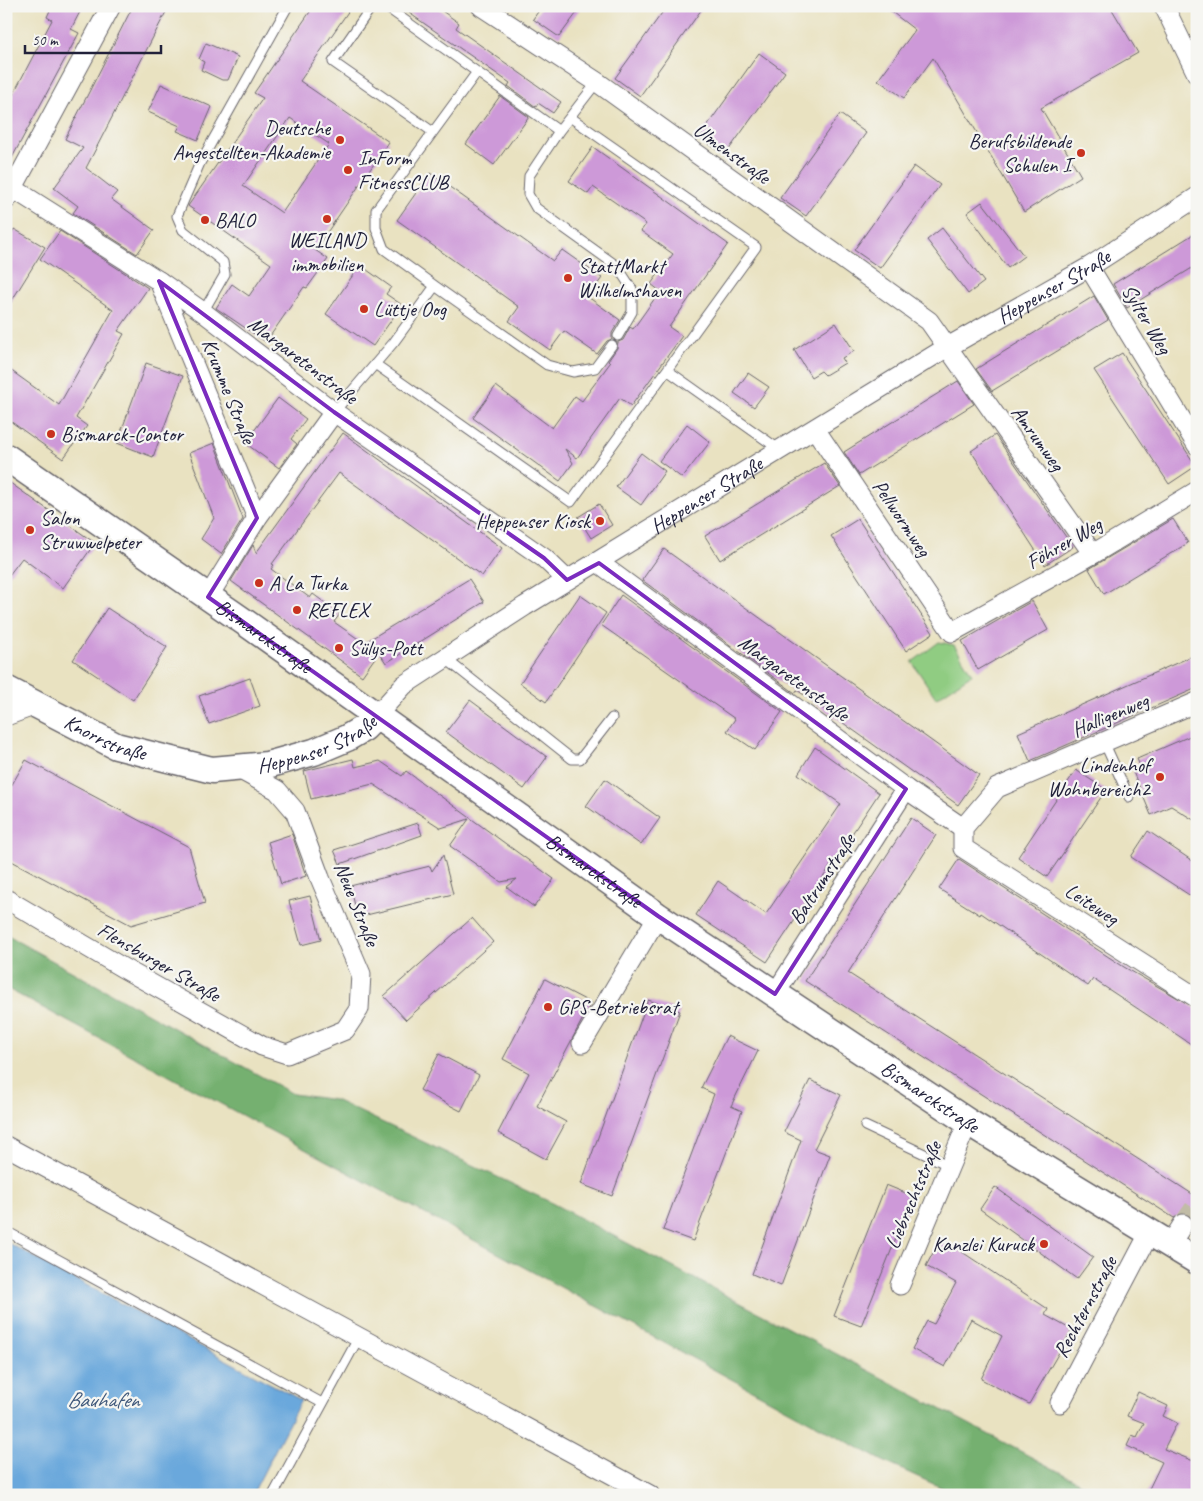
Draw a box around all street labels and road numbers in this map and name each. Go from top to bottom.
street label: Ulmenstraße [688,116,777,191]
street label: Heppenser Straße [992,242,1117,329]
street label: Sylter Weg [1116,280,1179,360]
street label: Margaretenstraße [243,310,365,411]
street label: Krumme Straße [196,335,263,449]
street label: Amrumweg [1006,400,1071,477]
street label: Heppenser Straße [646,450,769,539]
street label: Pellwormweg [867,475,938,563]
street label: Föhrer Weg [1022,510,1108,575]
street label: Bismarckstraße [211,593,319,680]
street label: Margaretenstraße [734,629,856,728]
street label: Halligenweg [1068,687,1154,743]
street label: Heppenser Straße [257,708,384,779]
street label: Knorrstraße [60,709,151,767]
street label: Bismarckstraße [541,827,649,915]
street label: Baltrumstraße [783,827,862,929]
street label: Neue Straße [328,858,386,952]
street label: Leiteweg [1060,877,1125,932]
street label: Flensburger Straße [93,916,227,1009]
street label: Bismarckstraße [876,1055,986,1140]
street label: Liebrechtstraße [879,1135,948,1253]
street label: Rechternstraße [1047,1250,1124,1362]

